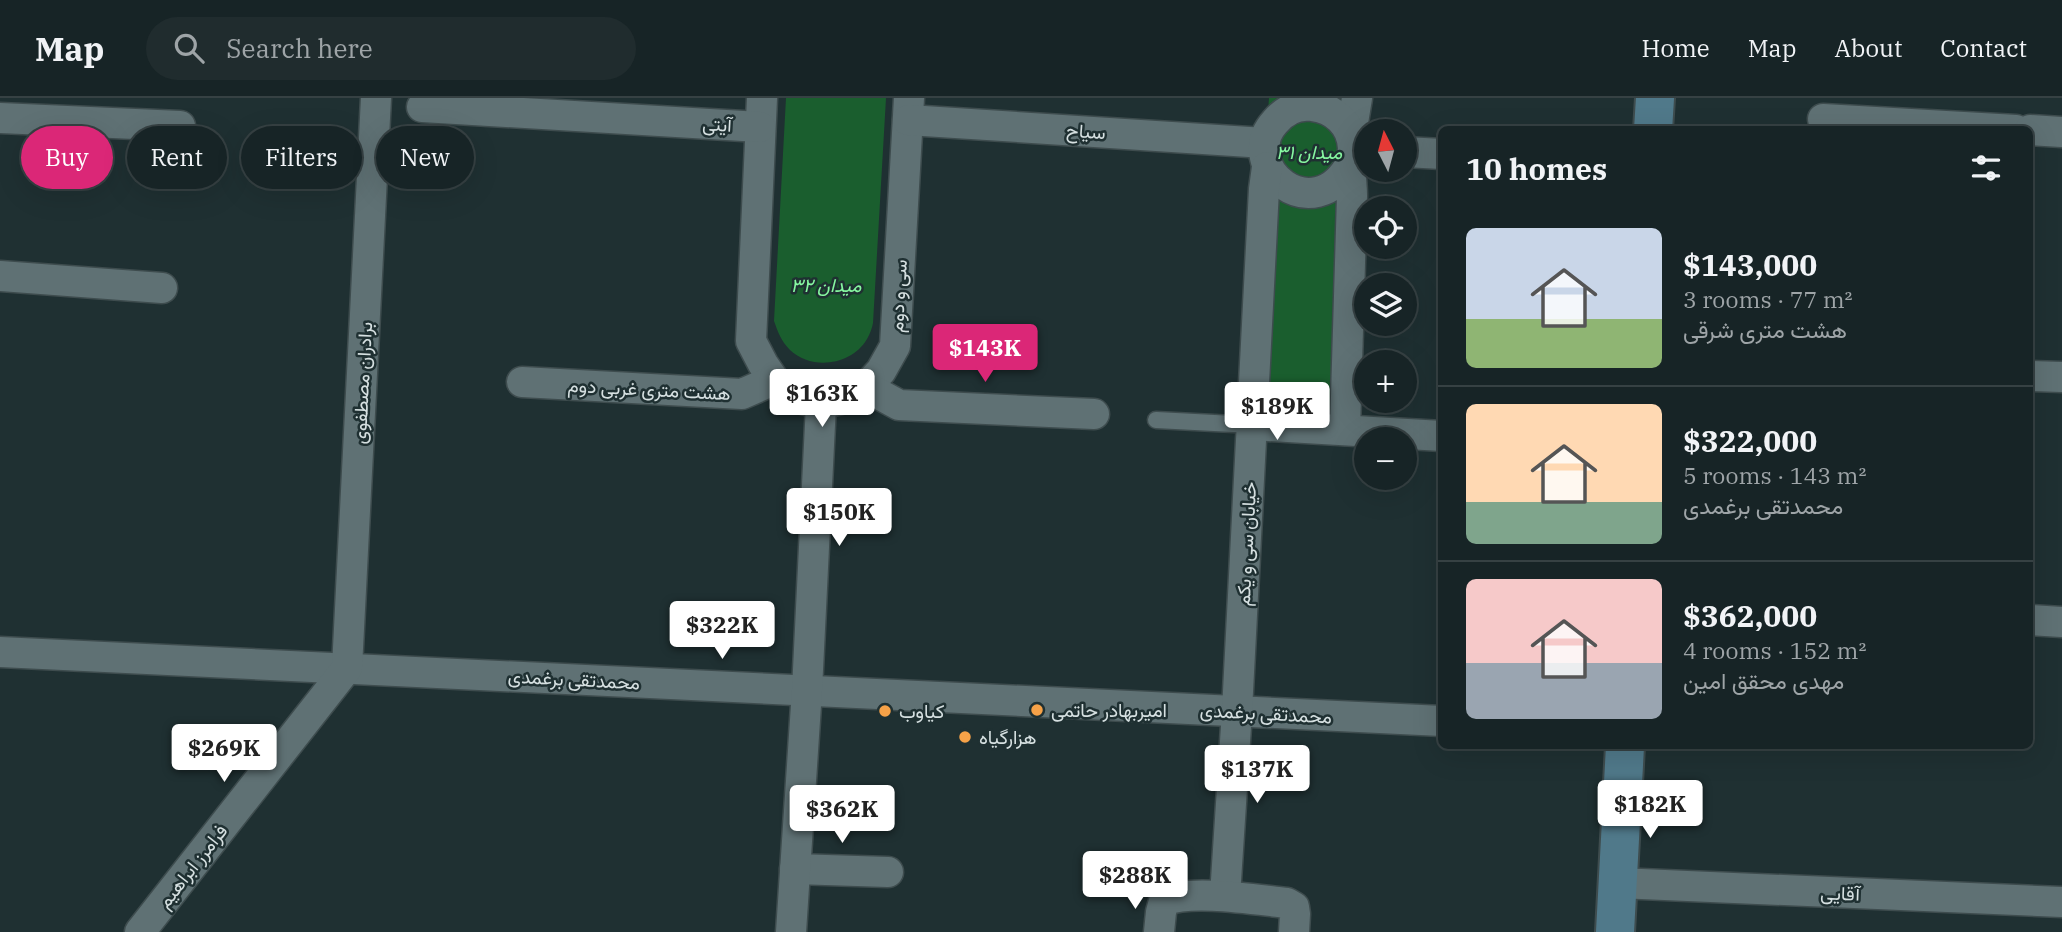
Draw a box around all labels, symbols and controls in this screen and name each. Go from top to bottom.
search box [146,17,636,80]
text: Map [35,27,104,70]
icon: search [170,29,208,67]
text: Search here [226,31,373,65]
text: Home [1642,32,1710,64]
text: Map [1748,32,1796,64]
text: About [1834,32,1902,64]
text: Contact [1940,32,2027,64]
street label: آیتی [702,111,734,137]
street label: سیاح [1065,118,1107,145]
north arrow [1354,119,1418,182]
map controls [1354,119,1417,490]
chip: Buy [21,126,113,189]
chip: Rent [127,126,227,189]
chip: Filters [241,126,362,189]
chip: New [376,126,474,189]
park label: میدان ۳۱ [1276,140,1343,164]
text: 10 homes [1466,149,1607,188]
icon: filters [1967,149,2005,187]
button: locate [1354,196,1417,259]
text: $143,000 [1683,245,1817,284]
icon: home [1522,256,1606,340]
street label: سی و دوم [884,259,913,333]
park label: میدان ۳۲ [791,273,862,297]
button: layers [1354,273,1417,336]
text: 3 rooms · 77 m² [1683,284,1853,314]
text: هشت متری شرقی [1683,314,1847,344]
street label: برادران مصطفوی [347,321,377,445]
pin: $143K [936,324,1034,384]
text: $143K [949,332,1021,362]
button: + [1354,350,1417,413]
pin: $163K [773,370,871,429]
street label: هشت متری غربی دوم [567,373,731,406]
text: $163K [786,377,858,407]
pin: $189K [1228,382,1326,442]
text: $189K [1241,390,1313,420]
text: $322,000 [1683,421,1817,460]
button: − [1354,427,1417,490]
icon: home [1522,432,1606,516]
text: 5 rooms · 143 m² [1683,460,1866,490]
street label: خیابان سی و یکم [1231,481,1262,607]
pin: $150K [790,489,888,548]
text: محمدتقی برغمدی [1683,490,1843,520]
text: $150K [803,496,875,526]
text: $362,000 [1683,596,1817,635]
pin: $322K [673,602,771,661]
icon: home [1522,607,1606,691]
text: $322K [686,609,758,639]
text: 4 rooms · 152 m² [1683,635,1866,665]
street label: محمدتقی برغمدی [507,664,641,694]
text: مهدی محقق امین [1683,665,1844,695]
place label: امیربهادر حاتمی [1051,698,1167,722]
street label: محمدتقی برغمدی [1199,698,1333,728]
place label: کیاوب [899,699,944,723]
marker: امیربهادر حاتمی [1029,702,1045,718]
marker: کیاوب [877,703,893,719]
pin: $269K [175,724,273,784]
place label: هزارگیاه [979,725,1037,749]
marker: هزارگیاه [957,729,973,745]
text: $269K [188,732,260,762]
pin: $137K [1208,746,1306,805]
text: $137K [1221,753,1293,783]
pin: $182K [1601,780,1699,840]
pin: $362K [793,786,891,845]
text: $182K [1614,788,1686,818]
text: $362K [806,793,878,823]
street label: فرامرز ابراهیم [152,819,233,913]
pin: $288K [1086,852,1184,911]
text: $288K [1099,859,1171,889]
street label: آقایی [1820,880,1862,906]

